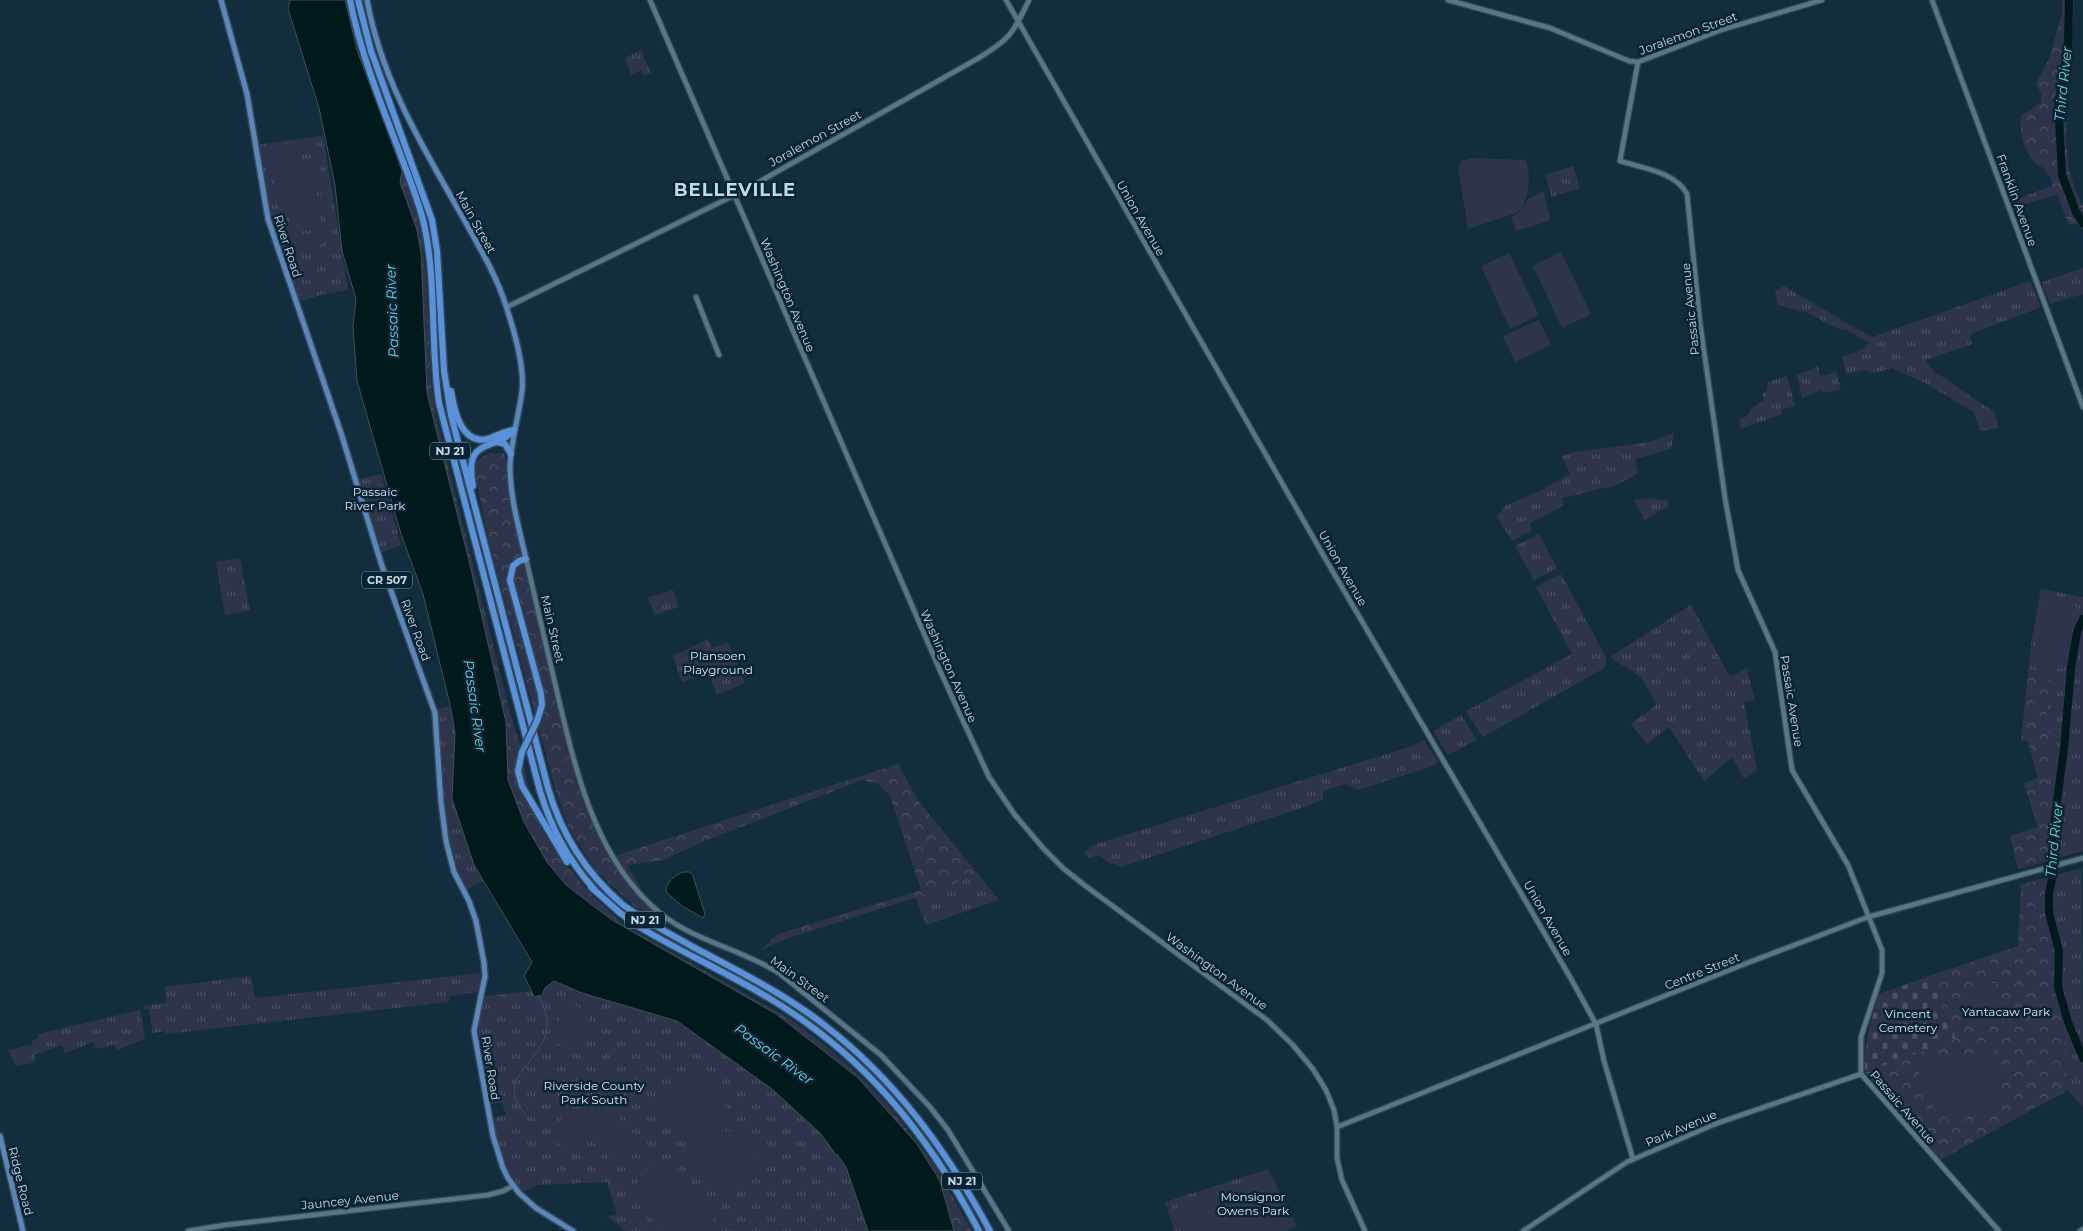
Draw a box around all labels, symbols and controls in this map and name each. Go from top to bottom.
street label: Joralemon Street [1636,8,1739,58]
water label: Third River [2050,45,2076,122]
street label: Joralemon Street [765,106,864,170]
street label: Franklin Avenue [1993,152,2041,248]
street label: Union Avenue [1113,177,1169,259]
district label: BELLEVILLE [674,179,796,201]
street label: Main Street [453,188,499,256]
street label: River Road [271,213,305,279]
street label: Washington Avenue [757,236,819,354]
street label: Passaic Avenue [1678,262,1702,356]
water label: Passaic River [381,264,403,358]
road number: NJ 21 [430,442,470,460]
park label: Passaic River Park [345,484,406,513]
street label: Union Avenue [1315,527,1371,609]
road number: CR 507 [362,572,412,588]
street label: Main Street [538,594,568,665]
street label: River Road [398,597,434,663]
street label: Washington Avenue [917,607,981,725]
park label: Plansoen Playground [683,648,753,677]
street label: Passaic Avenue [1777,654,1807,748]
water label: Passaic River [460,659,490,754]
water label: Third River [2041,801,2067,878]
street label: Union Avenue [1520,877,1576,959]
road number: NJ 21 [625,912,665,928]
street label: Washington Avenue [1163,929,1271,1013]
street label: Centre Street [1662,949,1742,993]
street label: Main Street [768,953,833,1006]
park label: Yantacaw Park [1962,1004,2051,1019]
park label: Vincent Cemetery [1879,1006,1938,1035]
water label: Passaic River [731,1019,817,1089]
street label: River Road [479,1035,503,1101]
street label: Passaic Avenue [1867,1067,1939,1147]
park label: Riverside County Park South [544,1078,645,1107]
street label: Park Avenue [1643,1106,1719,1150]
street label: Ridge Road [5,1145,37,1217]
road number: NJ 21 [942,1172,982,1190]
street label: Jauncey Avenue [299,1187,400,1213]
park label: Monsignor Owens Park [1217,1189,1290,1218]

